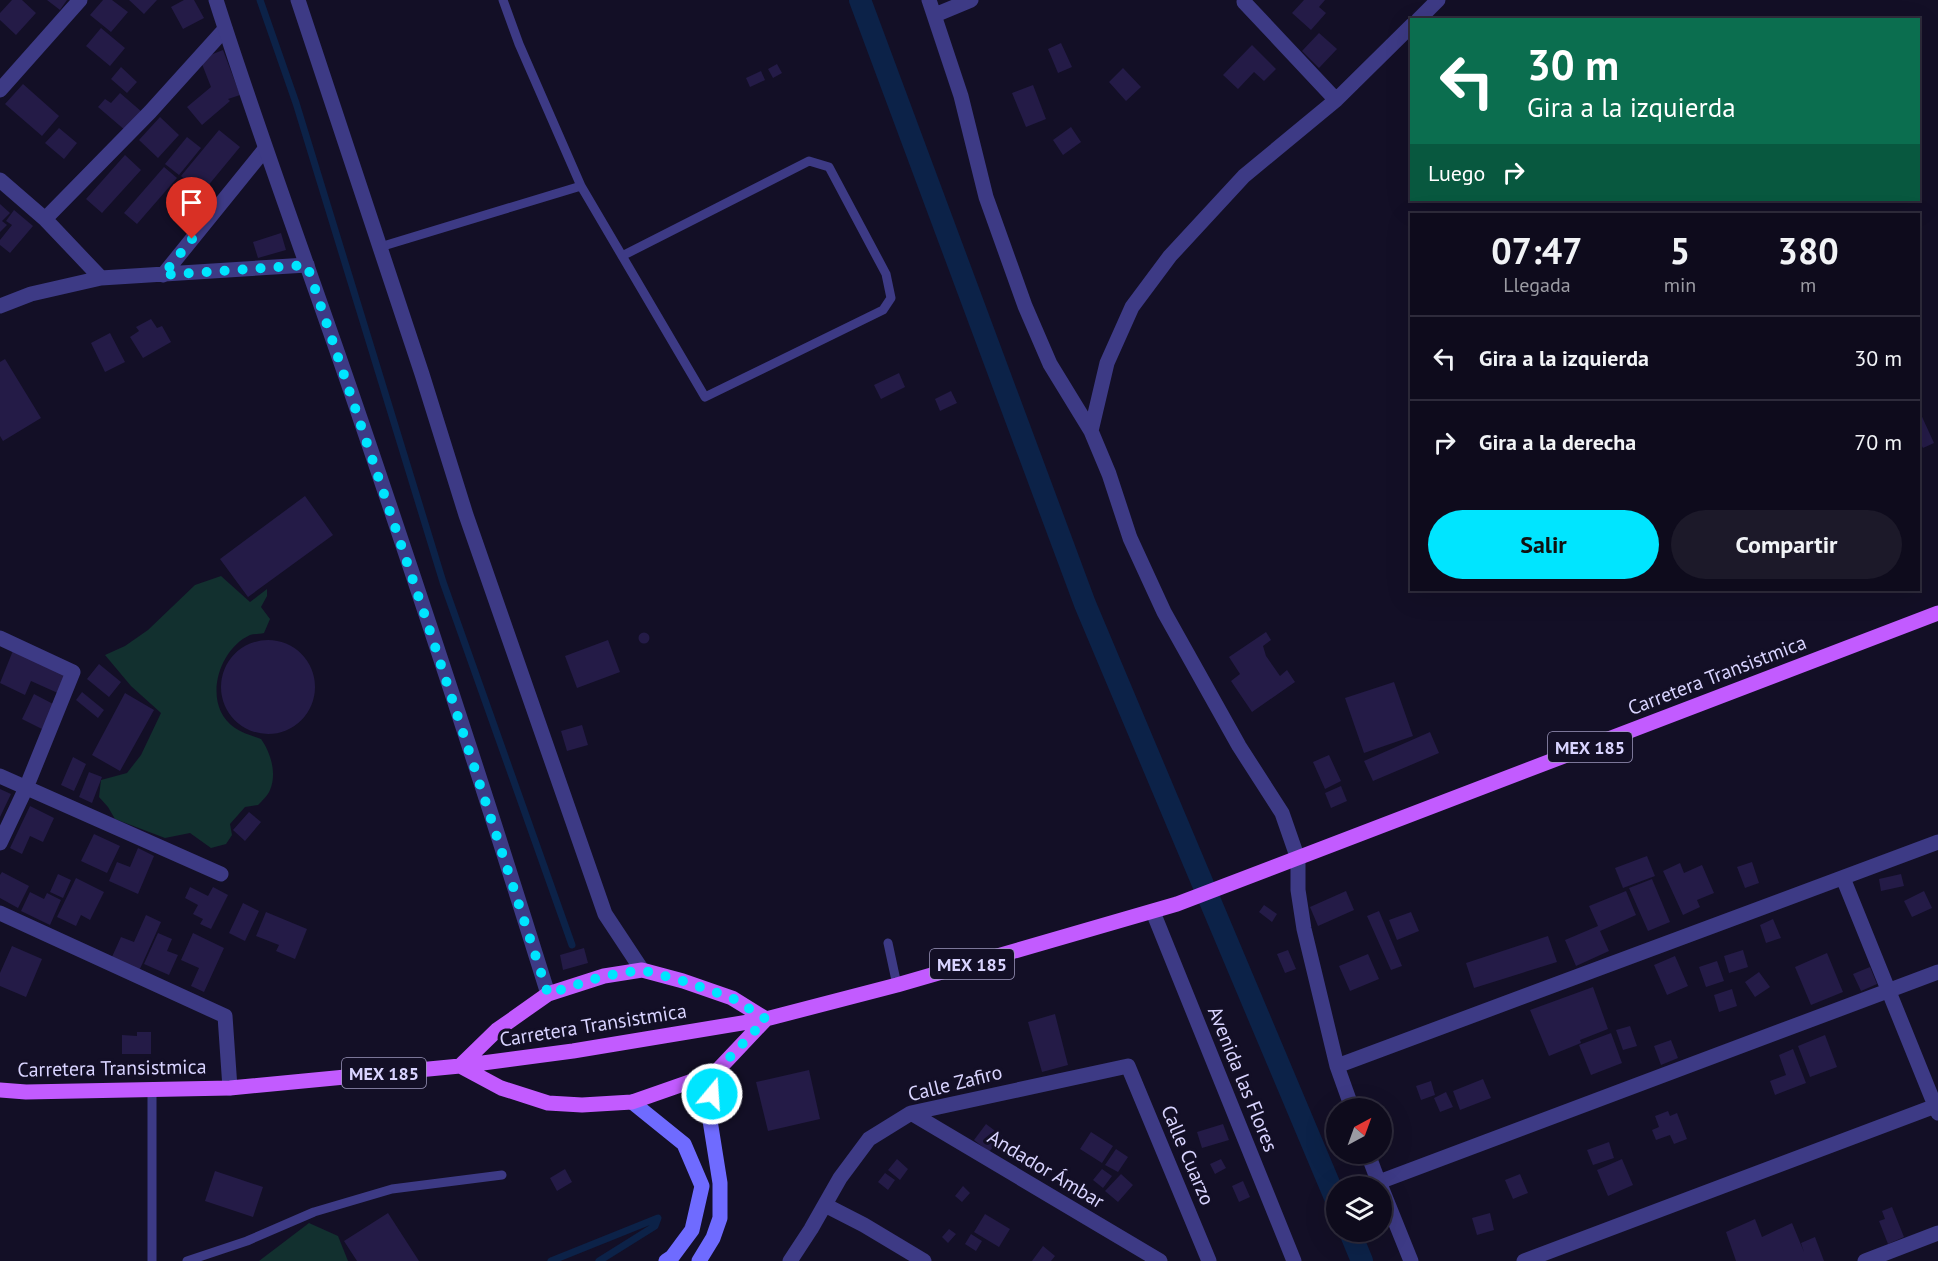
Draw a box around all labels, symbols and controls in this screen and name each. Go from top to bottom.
text: 30 m [1527,37,1619,92]
icon: left [1428,42,1506,120]
text: Gira a la izquierda [1527,90,1736,124]
icon: right [1497,156,1530,189]
text: Luego [1428,159,1485,187]
pin [166,177,217,239]
icon: arrive [175,186,208,219]
text: 07:47 [1491,227,1583,274]
text: 5 [1670,227,1690,274]
text: 380 [1778,227,1839,274]
text: Llegada [1503,272,1571,298]
text: min [1664,272,1696,298]
text: m [1800,272,1816,298]
icon: left [1428,342,1461,375]
text: Gira a la izquierda [1479,344,1649,372]
text: 30 m [1854,344,1902,372]
icon: right [1428,426,1461,459]
text: Gira a la derecha [1479,428,1636,456]
text: 70 m [1854,428,1902,456]
button: Salir [1428,510,1659,579]
button: Compartir [1671,510,1902,579]
street label: Carretera Transistmica [1624,629,1810,721]
road number: MEX 185 [1548,732,1632,762]
road number: MEX 185 [930,949,1014,979]
street label: Carretera Transistmica [498,997,688,1053]
street label: Avenida las Flores [1202,1002,1284,1156]
street label: Carretera Transistmica [17,1053,207,1083]
road number: MEX 185 [342,1058,426,1088]
street label: Calle Zafiro [905,1059,1005,1107]
position arrow [680,1062,744,1126]
north arrow [1326,1098,1392,1164]
map controls [1326,1098,1392,1242]
street label: Calle Cuarzo [1155,1101,1221,1209]
street label: Andador Ámbar [983,1124,1109,1214]
button: layers [1326,1176,1392,1242]

